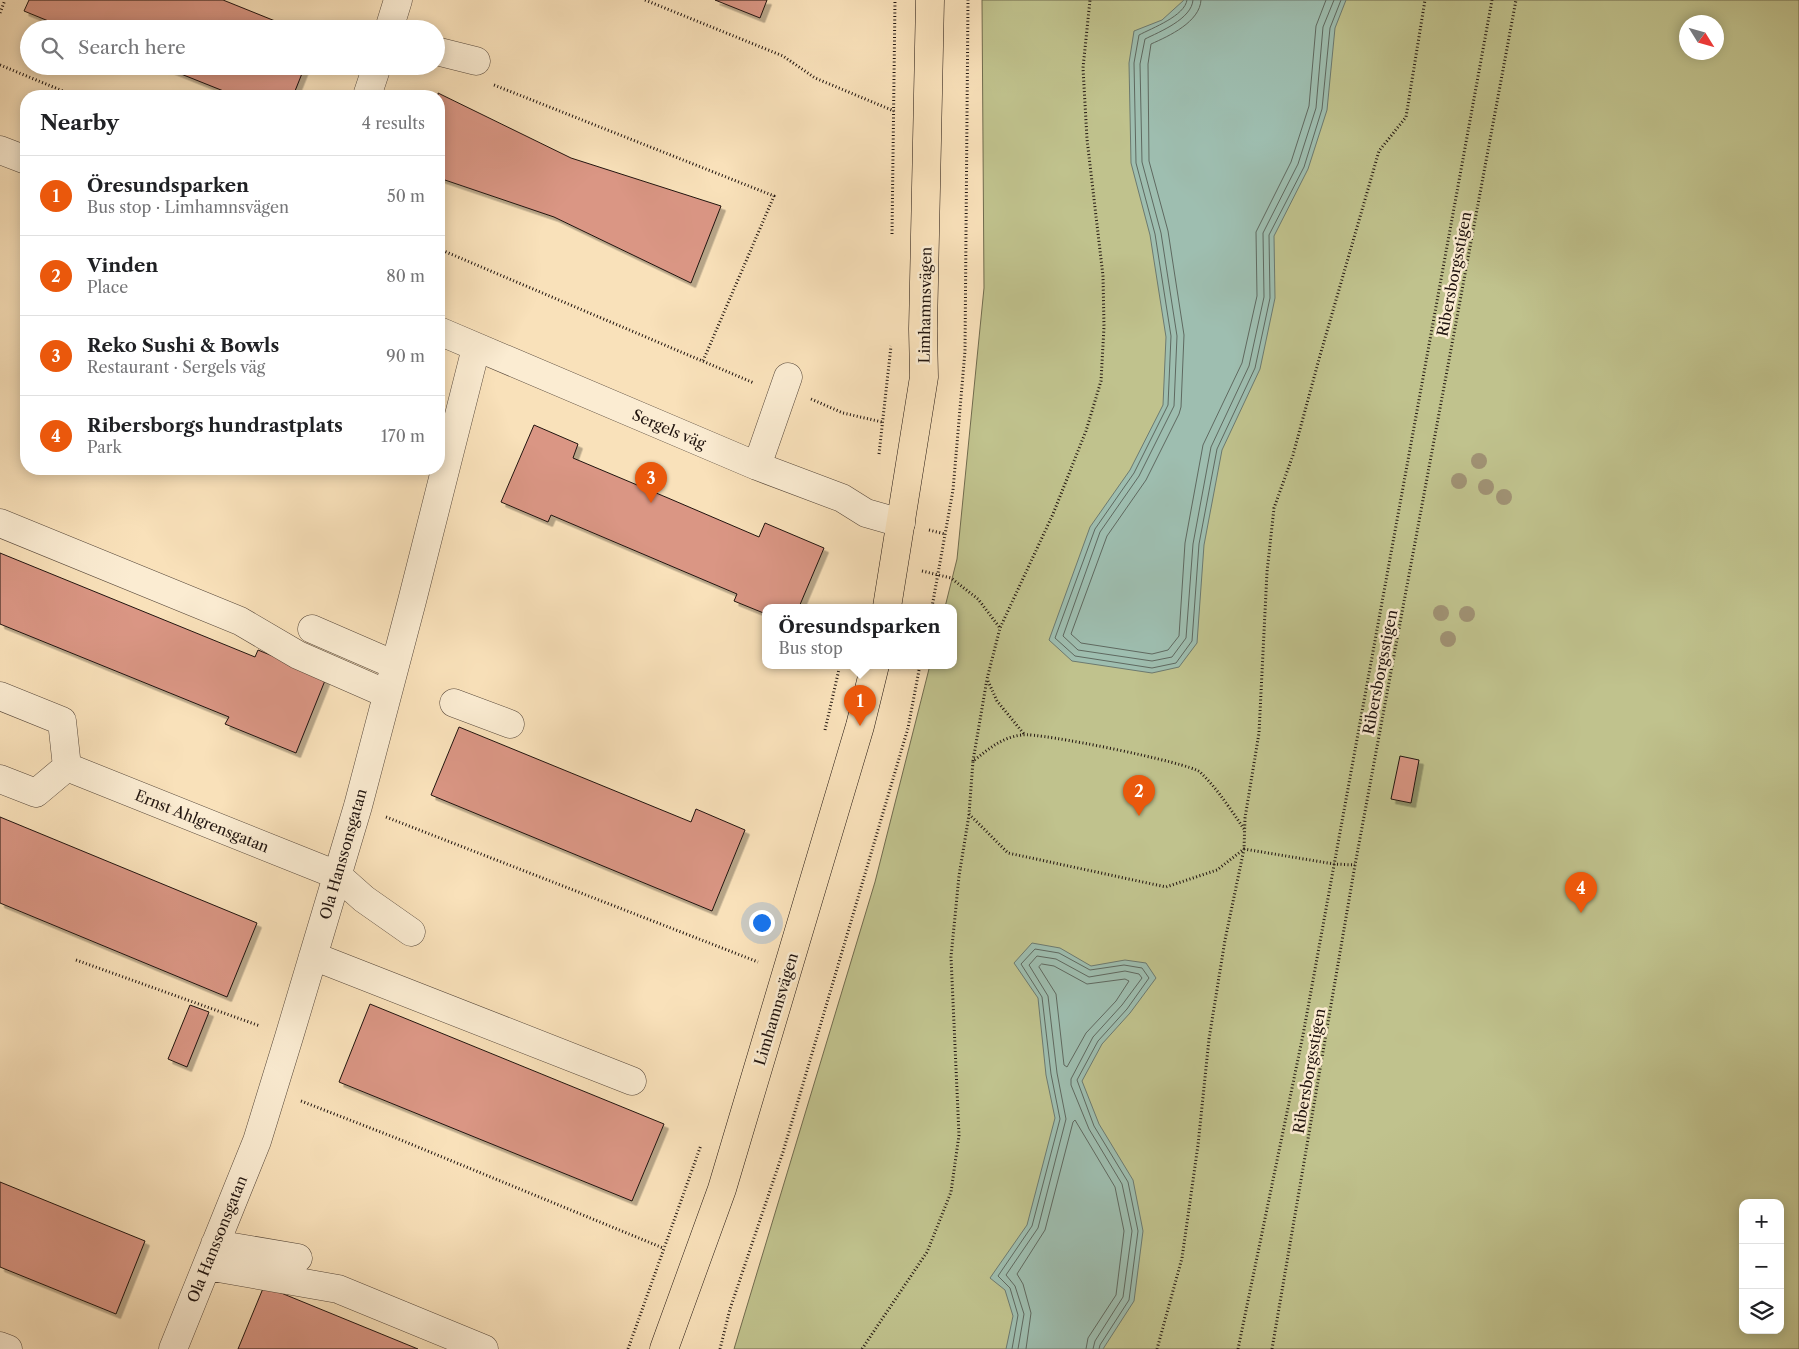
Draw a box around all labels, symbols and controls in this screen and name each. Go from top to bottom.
north arrow [1679,15,1724,60]
search box [20,20,445,75]
icon: search [38,34,66,62]
text: Search here [78,36,186,59]
text: Nearby [40,110,119,135]
text: 4 results [362,113,425,133]
text: Öresundsparken [87,174,249,197]
text: 1 [52,186,60,206]
text: 50 m [387,186,425,206]
text: Bus stop · Limhamnsvägen [87,197,289,217]
street label: Ribersborgsstigen [1433,209,1476,338]
street label: Limhamnsvägen [914,246,936,364]
text: Vinden [87,254,158,277]
text: 2 [51,266,61,286]
text: 80 m [386,266,425,286]
text: Place [87,277,128,297]
text: Reko Sushi & Bowls [87,334,279,357]
text: 3 [51,346,61,366]
text: 90 m [386,346,425,366]
text: Restaurant · Sergels väg [87,357,265,377]
street label: Sergels väg [629,405,709,453]
text: Ribersborgs hundrastplats [87,414,343,437]
text: 4 [51,426,61,446]
text: 170 m [381,426,425,446]
text: Park [87,437,122,457]
pin: 3 [635,462,667,503]
popup [762,604,957,669]
street label: Ribersborgsstigen [1359,607,1402,736]
text: Öresundsparken [778,615,941,638]
text: Bus stop [778,638,843,658]
pin: 1 [844,685,876,726]
pin: 2 [1123,775,1155,816]
street label: Ernst Ahlgrensgatan [132,785,272,857]
street label: Ola Hanssonsgatan [315,786,371,922]
pin: 4 [1565,872,1597,913]
your location [749,910,775,936]
street label: Limhamnsvägen [750,950,802,1068]
street label: Ribersborgsstigen [1289,1006,1329,1135]
street label: Ola Hanssonsgatan [183,1172,251,1305]
map controls [1739,1199,1784,1334]
button: + [1739,1199,1784,1244]
button: − [1739,1244,1784,1289]
button: layers [1739,1289,1784,1334]

